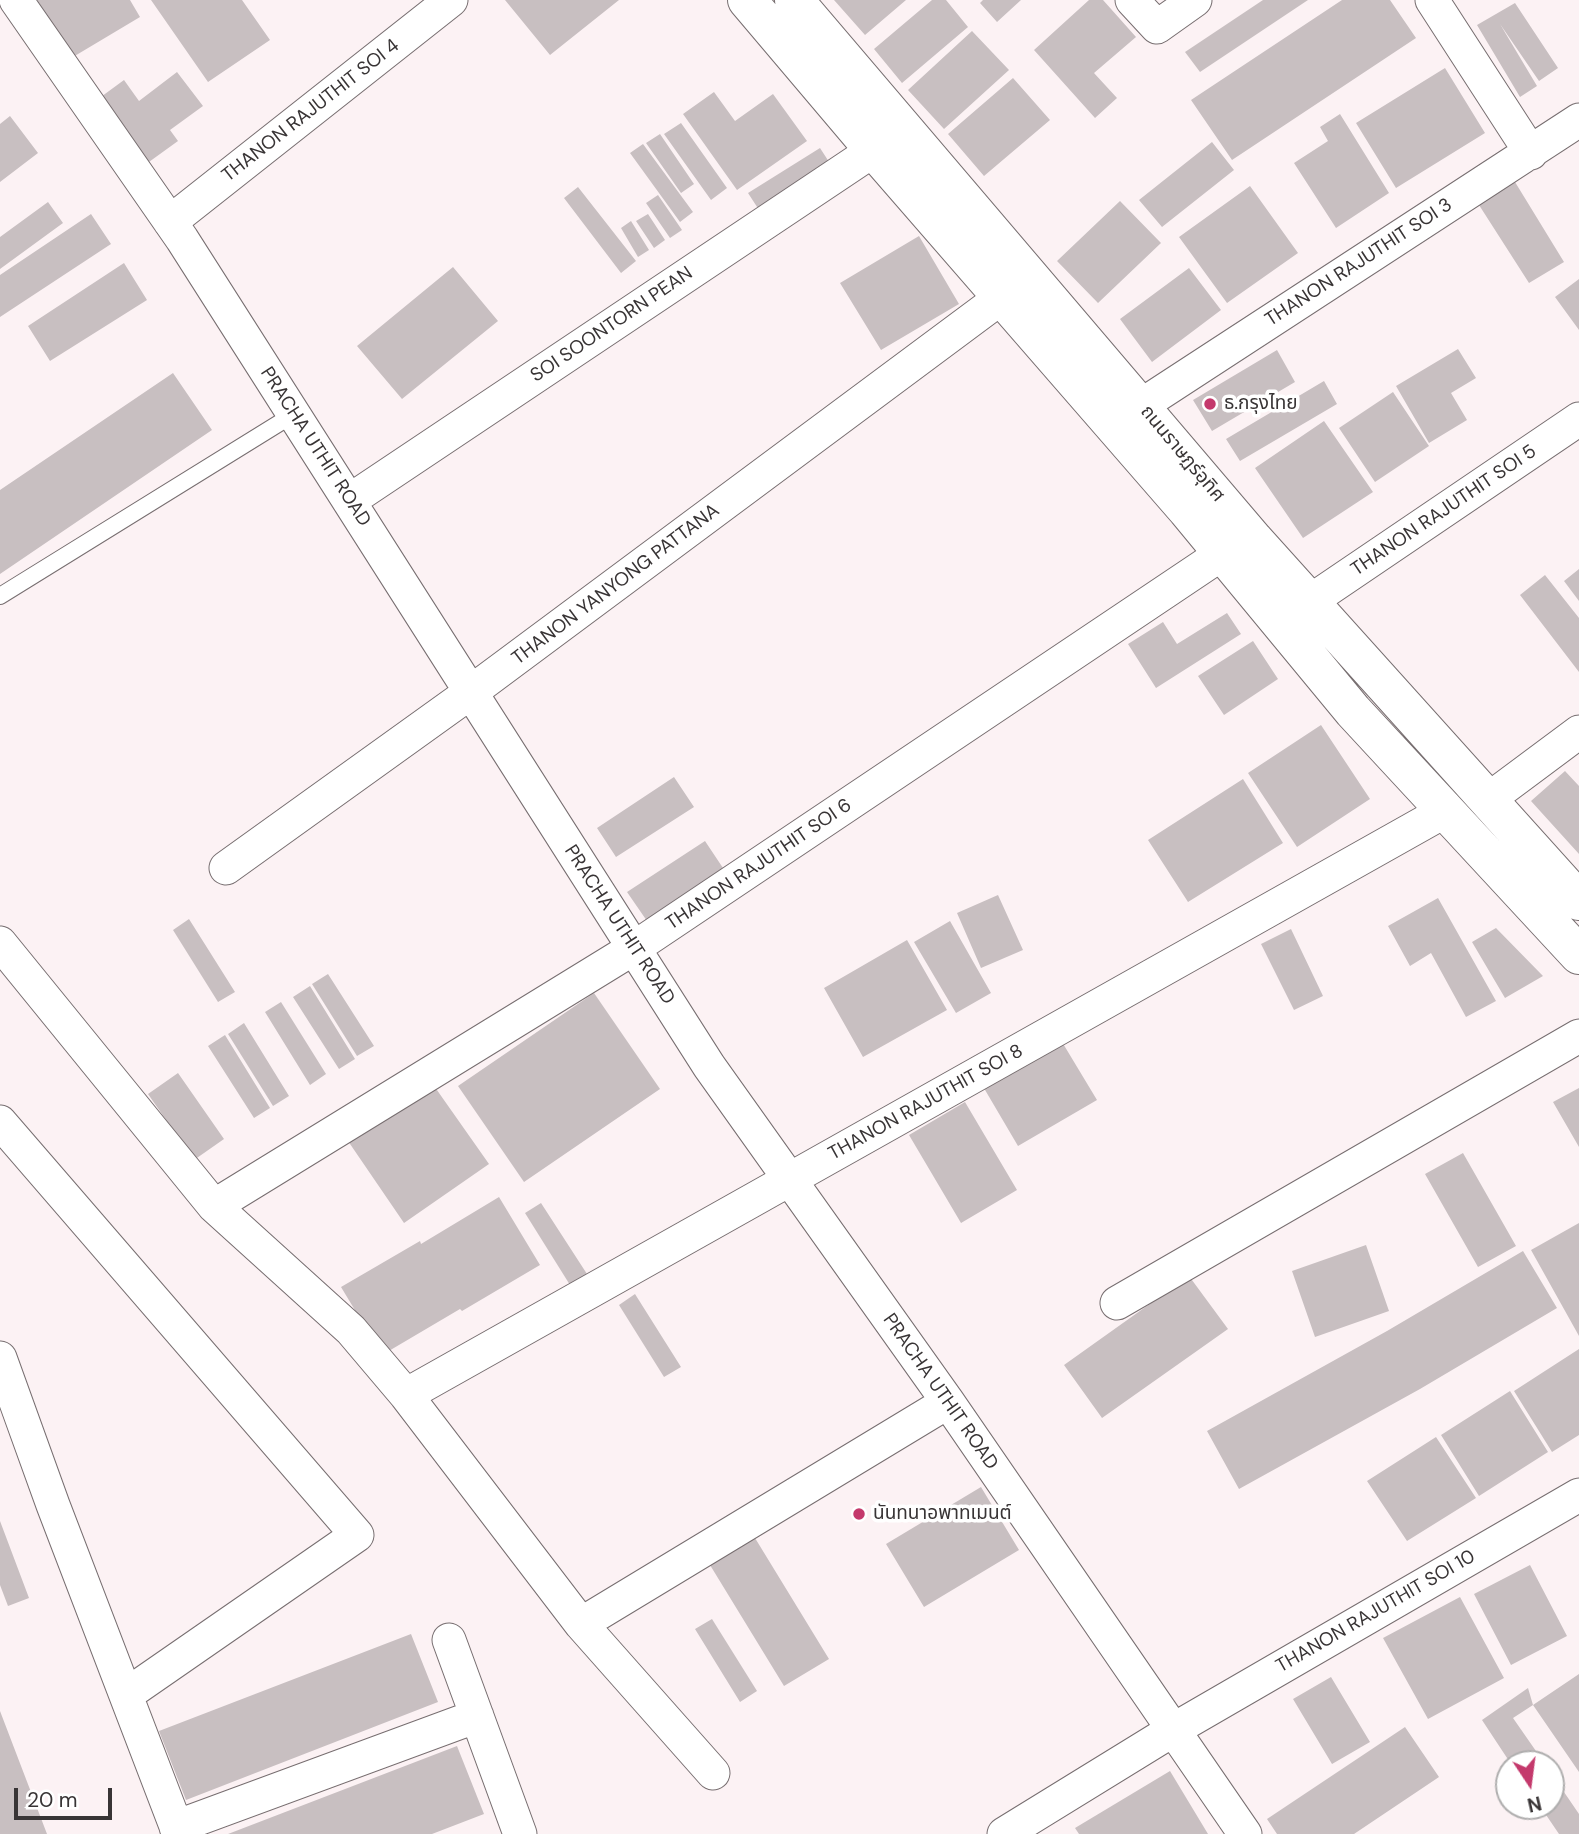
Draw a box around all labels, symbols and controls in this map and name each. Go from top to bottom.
street label: THANON RAJUTHIT SOI 4 [218,35,404,187]
street label: THANON RAJUTHIT SOI 3 [1261,194,1457,332]
street label: SOI SOONTORN PEAN [527,262,697,388]
street label: PRACHA UTHIT ROAD [255,363,375,531]
place label: ธ.กรุงไทย [1224,393,1298,415]
marker: ธ.กรุงไทย [1202,396,1218,412]
street label: ถนนราษฏร์อุทิศ [1135,401,1229,507]
street label: THANON RAJUTHIT SOI 5 [1347,440,1541,582]
street label: THANON YANYONG PATTANA [508,500,724,670]
street label: THANON RAJUTHIT SOI 6 [662,794,856,936]
street label: PRACHA UTHIT ROAD [559,841,679,1009]
street label: THANON RAJUTHIT SOI 8 [825,1040,1027,1166]
street label: PRACHA UTHIT ROAD [878,1310,1002,1474]
place label: นันทนาอพาทเมนต์ [873,1503,1012,1525]
marker: นันทนาอพาทเมนต์ [851,1506,867,1522]
street label: THANON RAJUTHIT SOI 10 [1272,1546,1480,1678]
north arrow [1495,1750,1565,1820]
scale bar [18,1774,116,1818]
text: 20 m [27,1786,78,1814]
text: N [1525,1790,1544,1818]

